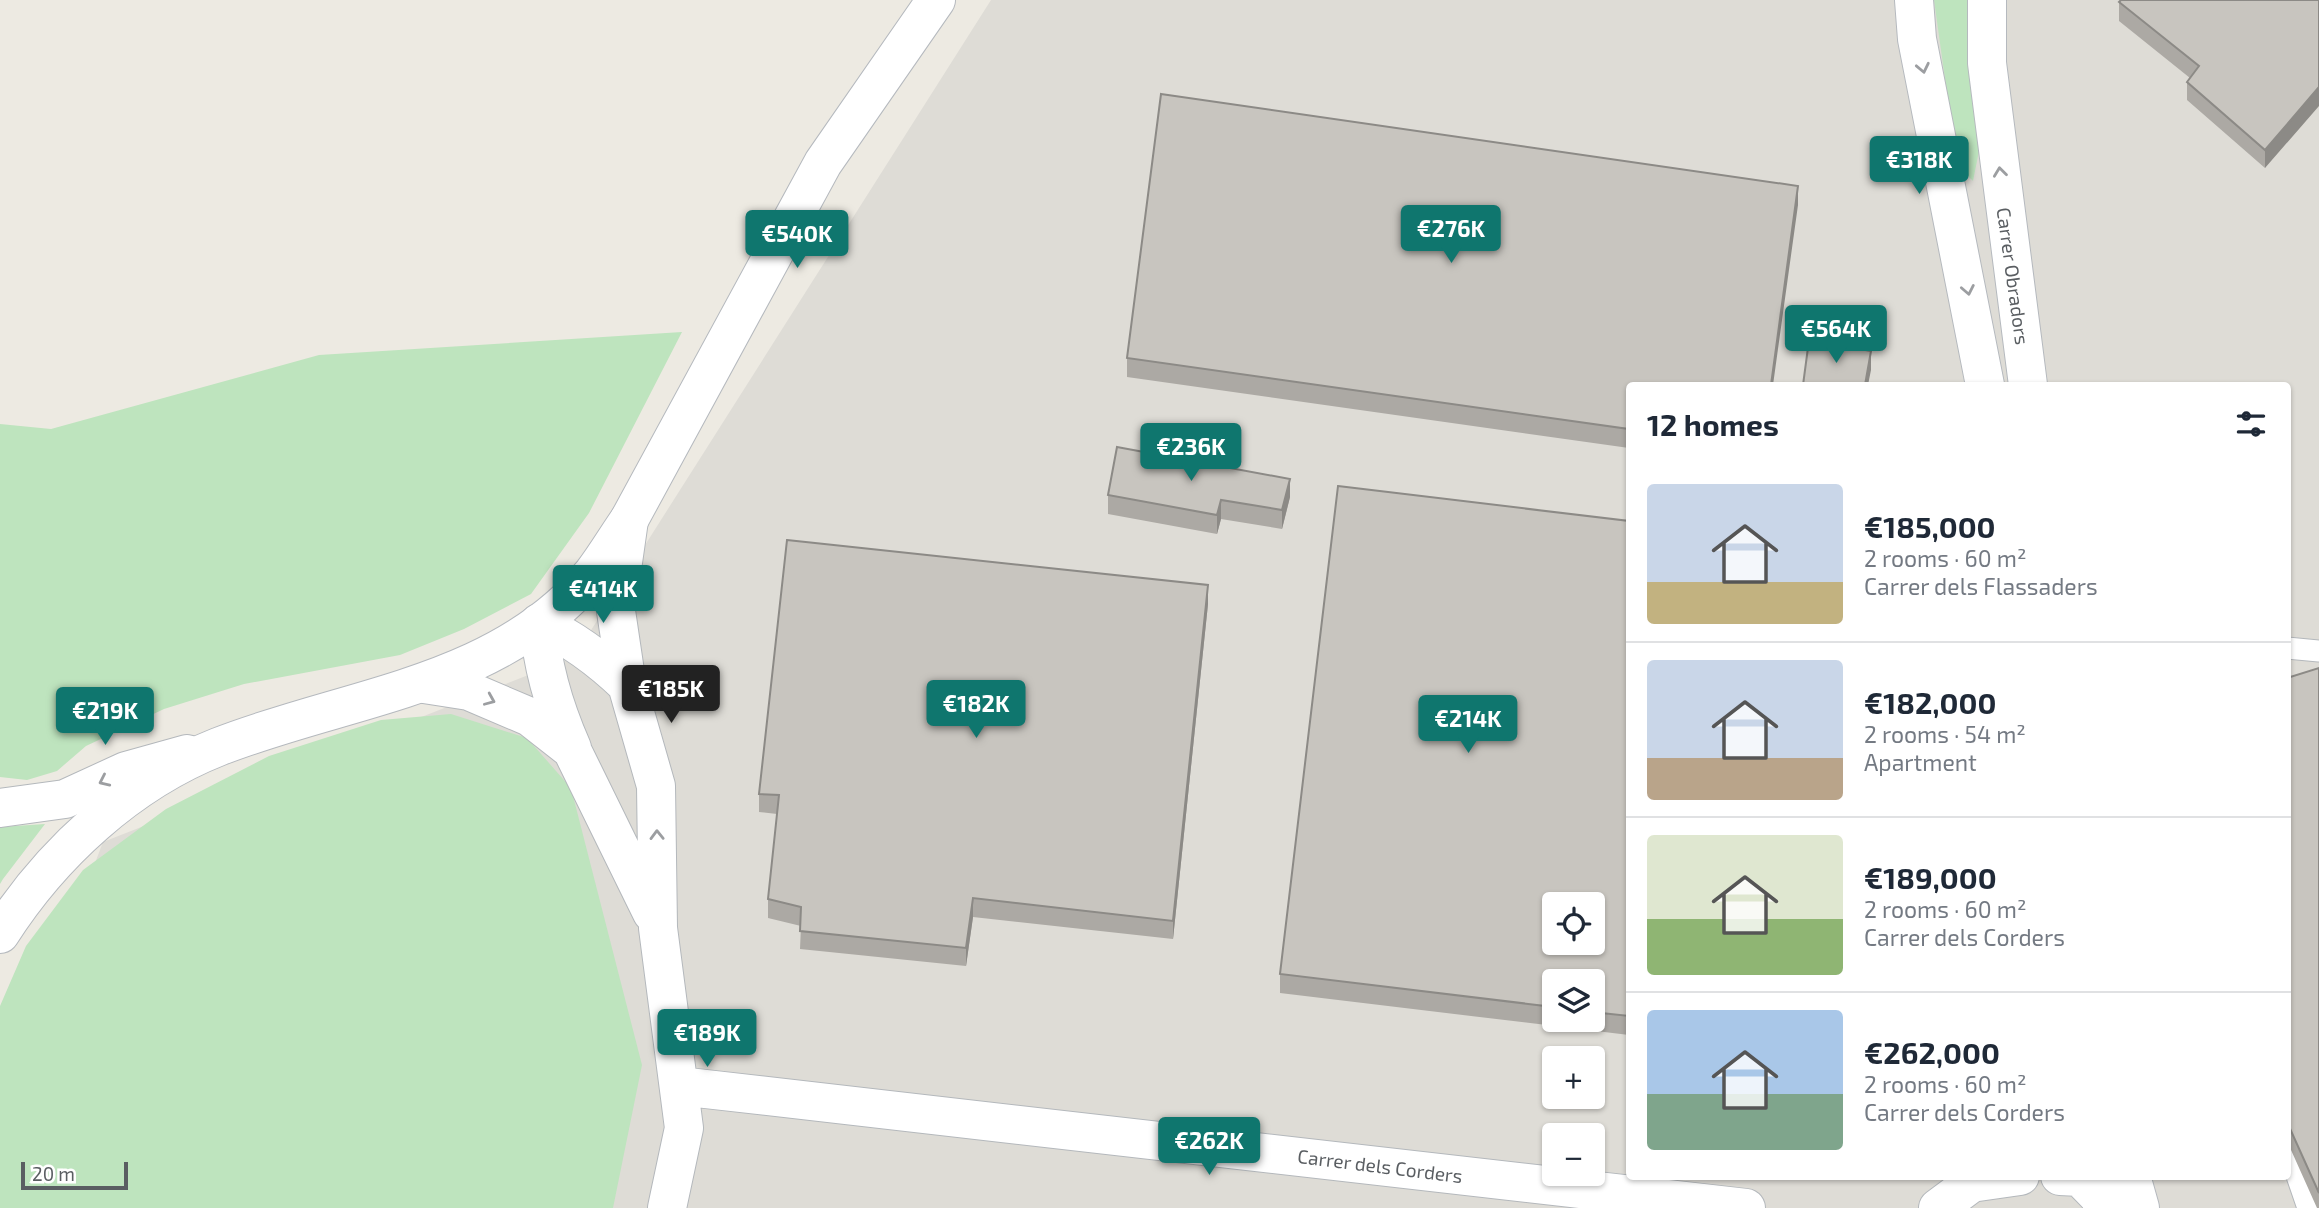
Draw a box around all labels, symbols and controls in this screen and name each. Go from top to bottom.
one-way arrow [1914,62,1929,74]
pin: €318K [1870,136,1968,196]
text: €318K [1886,145,1952,173]
one-way arrow [1992,166,2007,177]
pin: €276K [1402,205,1500,265]
street label: Carrer Obradors [1992,206,2035,346]
pin: €540K [748,210,846,270]
text: €276K [1417,214,1485,242]
text: €540K [761,219,833,247]
one-way arrow [1960,285,1975,296]
pin: €564K [1787,306,1885,365]
text: €564K [1801,314,1871,342]
icon: filters [2232,405,2270,443]
text: 12 homes [1647,406,1779,442]
pin: €236K [1142,424,1240,483]
text: €236K [1156,432,1226,460]
text: €185,000 [1864,508,1996,544]
icon: home [1703,512,1787,596]
text: 2 rooms · 60 m² [1864,544,2026,572]
pin: €414K [554,566,652,625]
text: Carrer dels Flassaders [1864,572,2098,600]
text: €414K [569,574,637,602]
pin: €185K [622,666,720,725]
text: €185K [638,674,704,702]
pin: €182K [927,680,1025,740]
text: €182,000 [1864,684,1996,720]
pin: €219K [56,688,154,747]
icon: home [1703,688,1787,772]
text: €182K [943,689,1009,717]
one-way arrow [483,692,495,706]
text: €219K [72,696,138,724]
pin: €214K [1419,696,1517,755]
text: €214K [1434,704,1502,732]
text: 2 rooms · 54 m² [1864,720,2026,748]
text: Apartment [1864,748,1977,776]
one-way arrow [99,773,111,787]
one-way arrow [649,829,665,840]
text: €189,000 [1864,859,1997,895]
icon: home [1703,863,1787,947]
map controls [1542,892,1605,1186]
button: locate [1542,892,1605,955]
text: 2 rooms · 60 m² [1864,895,2026,923]
text: Carrer dels Corders [1864,923,2065,951]
button: layers [1542,969,1605,1032]
pin: €189K [658,1010,756,1069]
text: €189K [673,1018,741,1046]
text: €262,000 [1864,1034,2000,1070]
icon: home [1703,1038,1787,1122]
button: + [1542,1046,1605,1109]
text: 2 rooms · 60 m² [1864,1070,2026,1098]
text: Carrer dels Corders [1864,1098,2065,1126]
pin: €262K [1160,1118,1258,1177]
button: − [1542,1123,1605,1186]
text: €262K [1174,1126,1244,1154]
street label: Carrer dels Corders [1296,1144,1464,1187]
scale bar [21,1159,128,1191]
text: 20 m [32,1162,75,1185]

